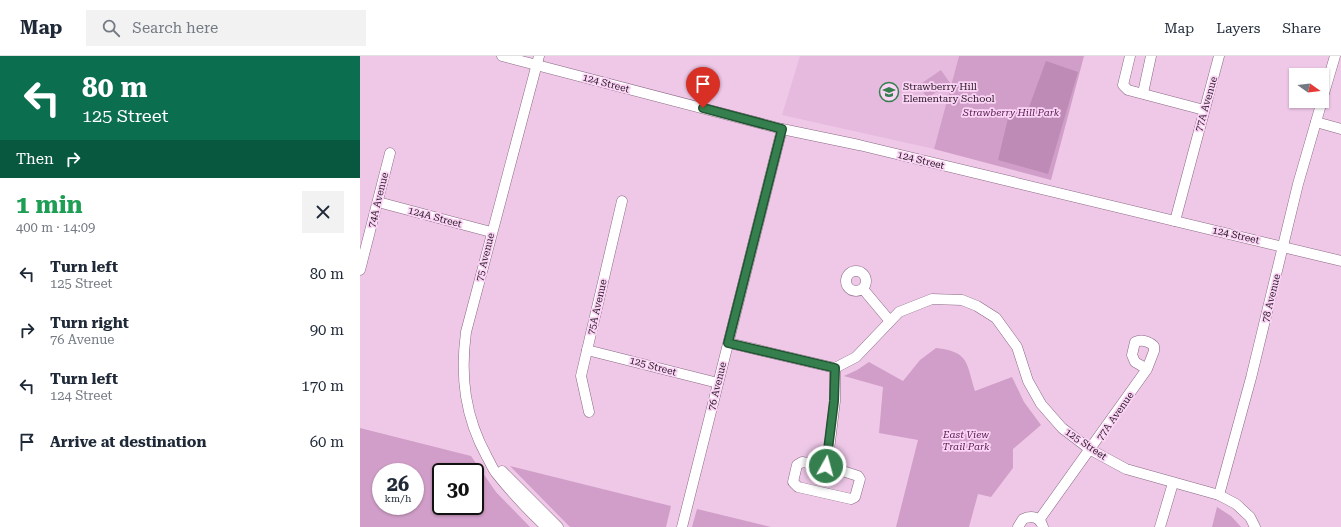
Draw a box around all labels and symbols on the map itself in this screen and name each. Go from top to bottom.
pin [686,67,720,108]
north arrow [1289,68,1329,108]
street label: 124 Street [581,71,631,95]
street label: 77A Avenue [1193,75,1219,133]
school or university icon: Strawberry Hill Elementary School [878,81,900,103]
place label: Strawberry Hill Elementary School [903,81,995,104]
park label: Strawberry Hill Park [962,107,1060,118]
street label: 124 Street [896,149,946,171]
street label: 74A Avenue [366,171,390,229]
street label: 124A Street [407,205,463,229]
street label: 124 Street [1211,224,1261,246]
street label: 75 Avenue [474,231,496,282]
street label: 78 Avenue [1260,272,1282,323]
street label: 75A Avenue [585,278,609,336]
street label: 125 Street [628,354,678,378]
street label: 76 Avenue [706,360,728,411]
street label: 77A Avenue [1094,389,1136,442]
street label: 125 Street [1063,426,1109,462]
park label: East View Trail Park [942,429,990,452]
position arrow [805,445,847,487]
speed limit sign: 30 [432,463,484,515]

